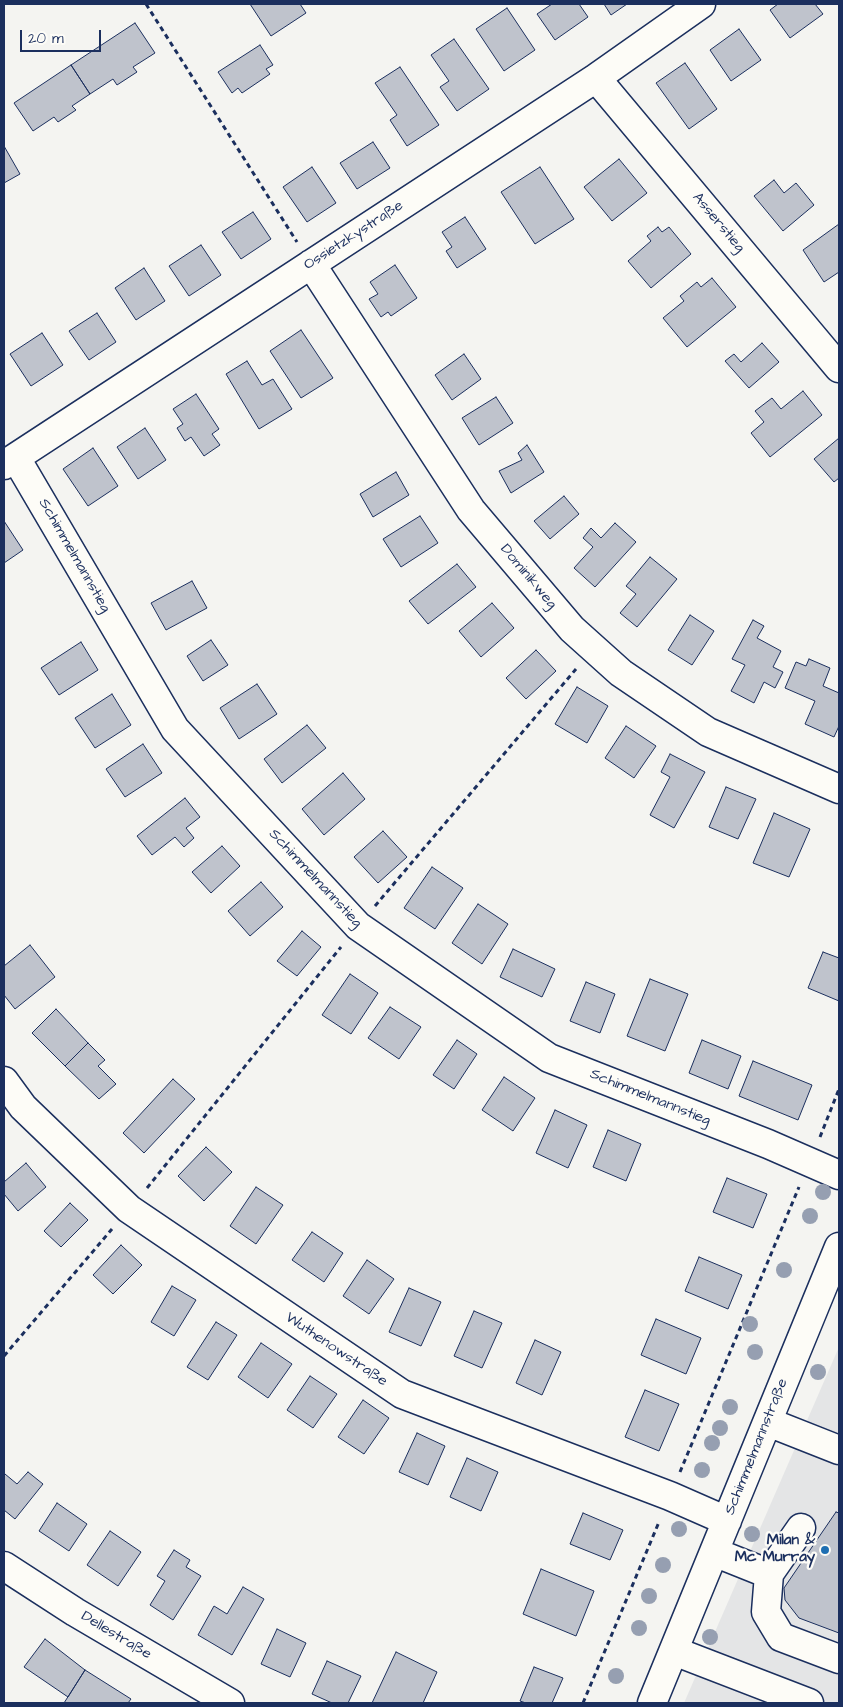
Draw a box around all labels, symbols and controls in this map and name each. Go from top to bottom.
scale bar [22,20,104,52]
text: 20 m [28,28,64,49]
street label: Asserstieg [688,189,748,257]
street label: Ossietzkystraße [301,197,407,275]
street label: Schimmelmannstieg [34,496,114,616]
street label: Dominikweg [496,541,560,613]
street label: Schimmelmannstieg [265,826,365,932]
street label: Schimmelmannstieg [587,1066,713,1130]
street label: Wuthenowstraße [281,1309,391,1391]
street label: Schimmelmannstraße [721,1376,793,1518]
place label: Milan & Mc Murray [735,1532,815,1567]
marker: Milan & Mc Murray [819,1544,831,1556]
street label: Dellestraße [78,1608,154,1664]

